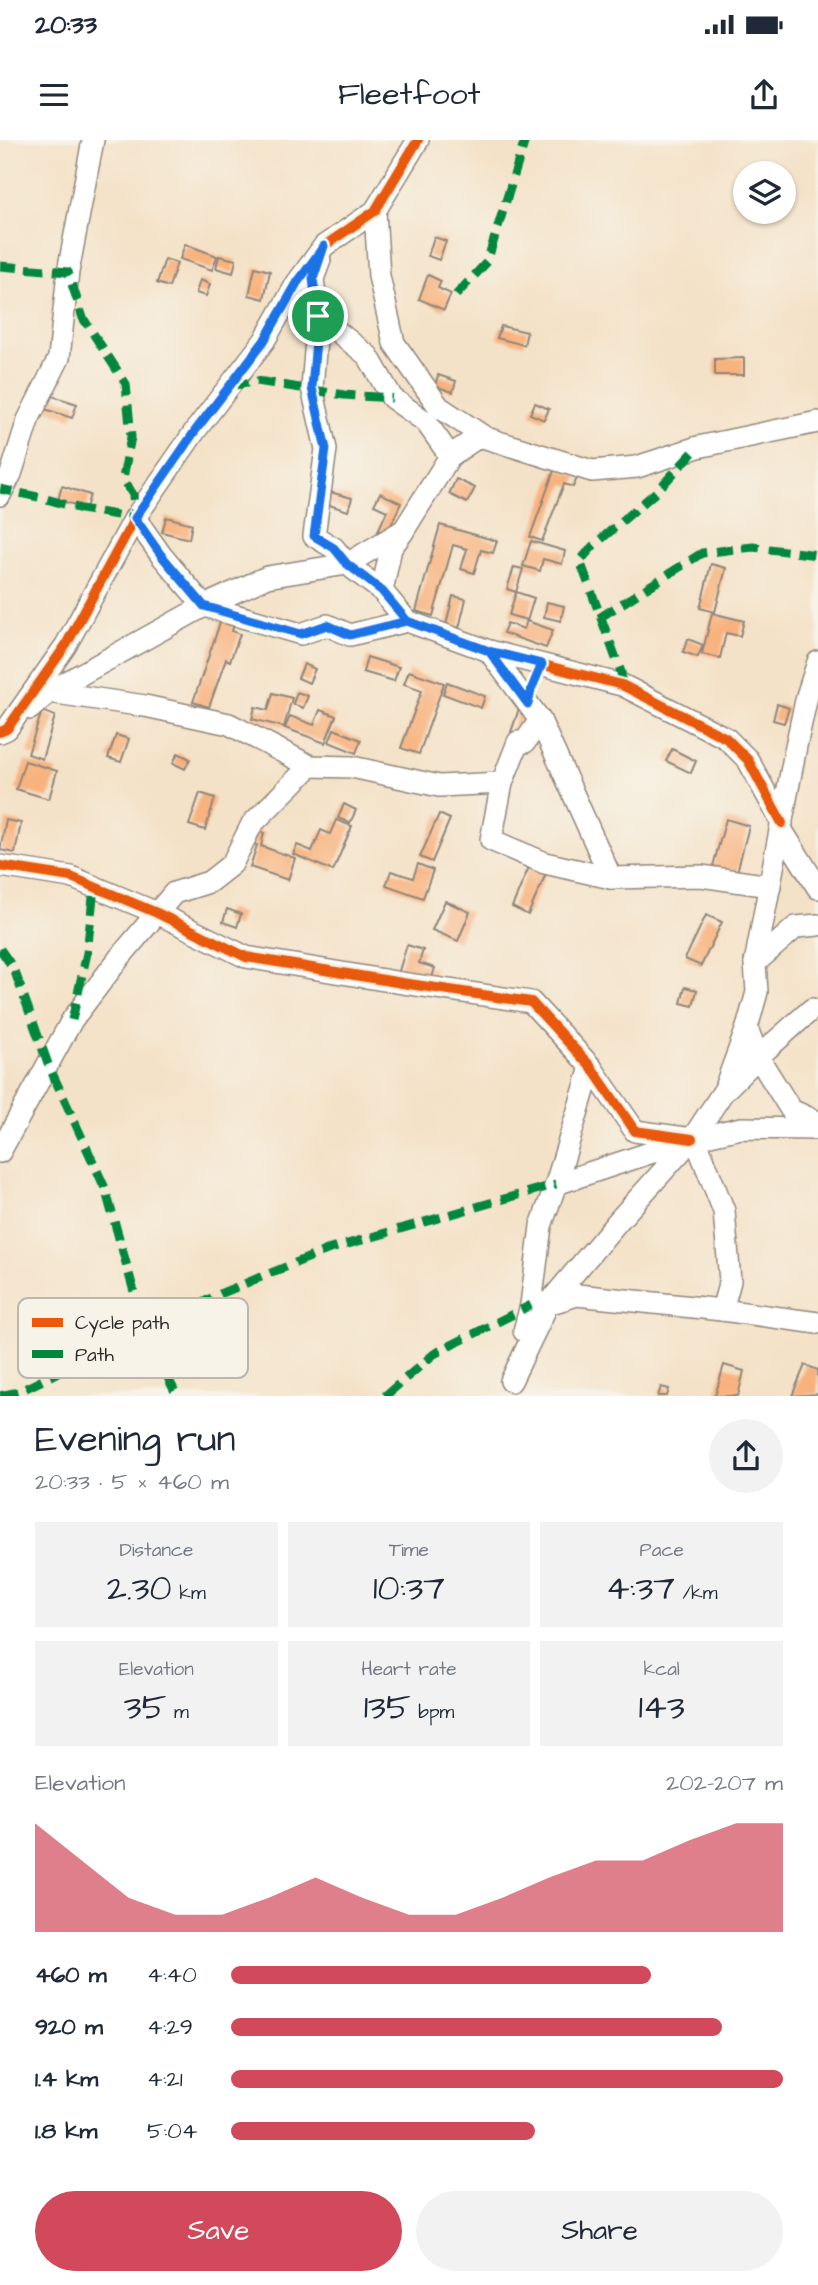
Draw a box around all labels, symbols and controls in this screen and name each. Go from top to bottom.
text: 20:33 [35,7,97,43]
text: Fleetfoot [338,72,480,117]
icon: menu [35,76,73,114]
icon: share [745,76,783,114]
map controls [733,161,796,224]
button: layers [733,161,796,224]
pin [288,286,348,346]
icon: arrive [299,297,337,335]
legend [18,1298,248,1378]
text: Cycle path [75,1310,170,1338]
text: Path [75,1342,114,1369]
text: Evening run [35,1414,236,1466]
button: share [709,1419,783,1493]
text: 20:33 · 5 × 460 m [35,1466,229,1498]
text: Distance [119,1537,193,1564]
text: Time [389,1537,429,1564]
text: Pace [640,1537,684,1564]
text: 2.30 [107,1564,172,1613]
text: 10:37 [373,1564,445,1613]
text: 4:37 [606,1564,675,1613]
text: km [172,1580,206,1607]
text: /km [675,1580,718,1607]
text: Elevation [119,1656,194,1683]
text: Heart rate [361,1656,457,1683]
text: kcal [643,1656,680,1683]
text: 35 [124,1683,166,1732]
text: 135 [364,1683,411,1732]
text: 143 [639,1683,685,1732]
text: m [166,1699,189,1726]
text: bpm [411,1699,454,1726]
text: Elevation [35,1767,126,1799]
text: 202–207 m [666,1767,783,1799]
text: 460 m [35,1959,107,1991]
text: 4:40 [147,1959,197,1991]
text: 920 m [35,2011,103,2043]
text: 4:29 [147,2011,193,2043]
text: 1.4 km [35,2063,98,2095]
text: 4:21 [147,2063,183,2095]
text: 1.8 km [35,2115,97,2147]
text: 5:04 [147,2115,197,2147]
button: Save [35,2191,402,2271]
button: Share [416,2191,783,2271]

